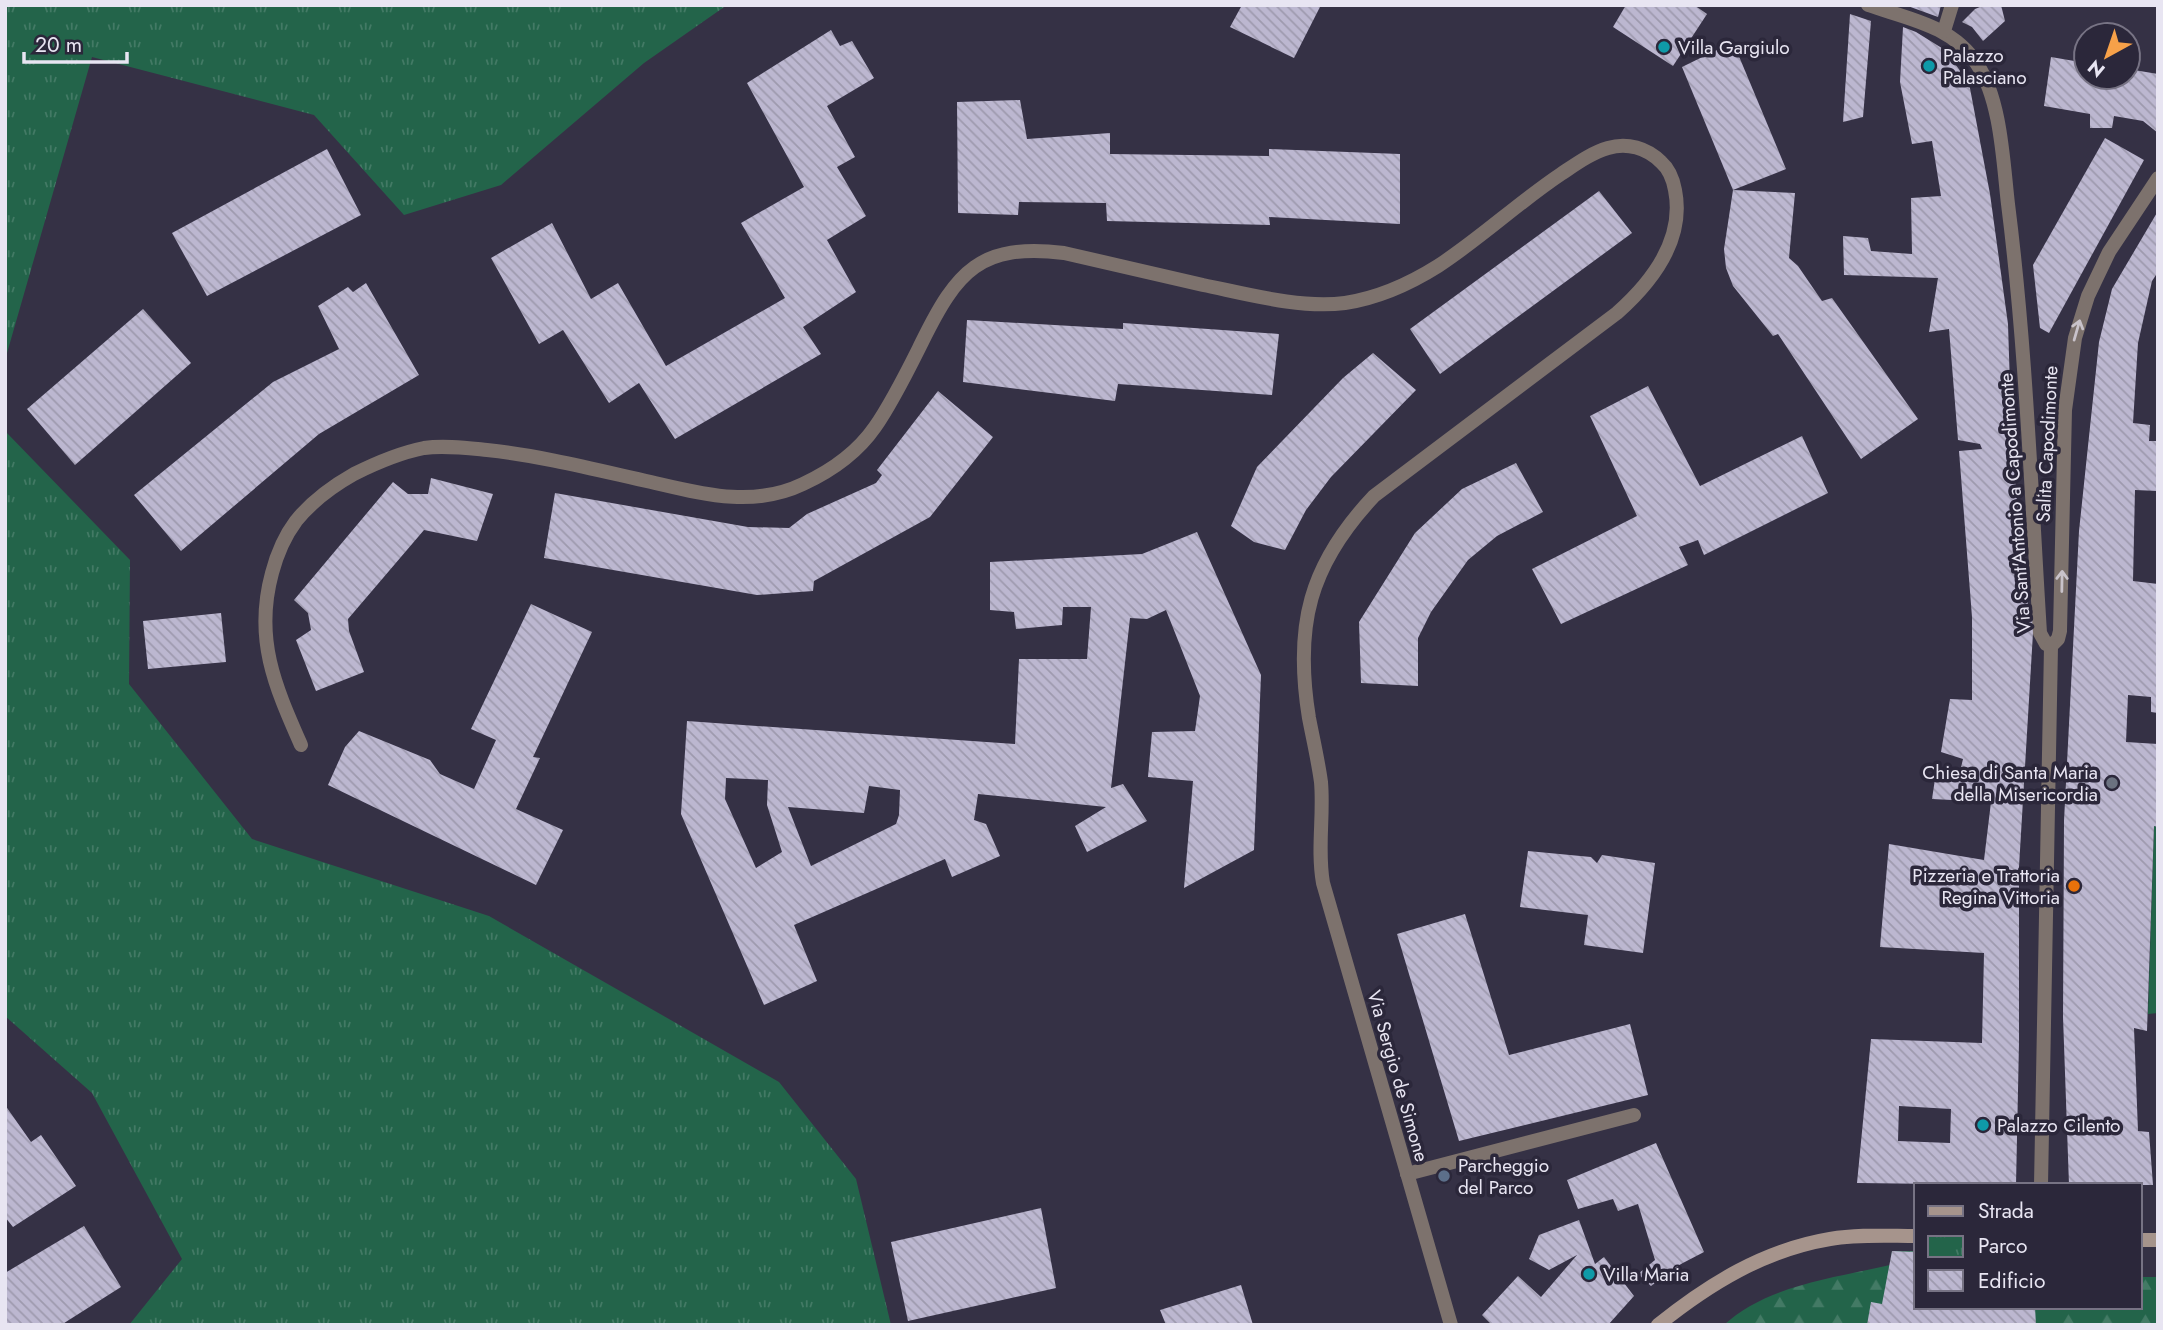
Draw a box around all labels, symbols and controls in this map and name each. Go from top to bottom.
scale bar [24,21,128,65]
north arrow [2072,21,2142,91]
text: 20 m [35,30,82,60]
place label: Villa Gargiulo [1678,34,1790,61]
marker: Villa Gargiulo [1656,39,1672,55]
place label: Palazzo Palasciano [1943,42,2027,91]
text: N [2082,53,2111,84]
marker: Palazzo Palasciano [1921,58,1937,74]
one-way arrow [2071,319,2084,342]
street label: Salita Capodimonte [2029,365,2065,523]
street label: Via Sant'Antonio a Capodimonte [1992,372,2038,634]
one-way arrow [2055,570,2068,593]
place label: Chiesa di Santa Maria della Misericordia [1922,759,2098,808]
marker: Chiesa di Santa Maria della Misericordia [2104,775,2120,791]
place label: Pizzeria e Trattoria Regina Vittoria [1912,862,2060,911]
marker: Pizzeria e Trattoria Regina Vittoria [2066,878,2082,894]
street label: Via Sergio de Simone [1361,987,1435,1165]
place label: Palazzo Cilento [1997,1112,2120,1139]
marker: Palazzo Cilento [1975,1117,1991,1133]
place label: Parcheggio del Parco [1458,1152,1549,1201]
marker: Parcheggio del Parco [1436,1168,1452,1184]
legend [1914,1183,2142,1309]
text: Strada [1978,1196,2034,1226]
text: Parco [1978,1231,2027,1261]
place label: Villa Maria [1603,1261,1689,1288]
marker: Villa Maria [1581,1266,1597,1282]
text: Edificio [1978,1266,2045,1296]

